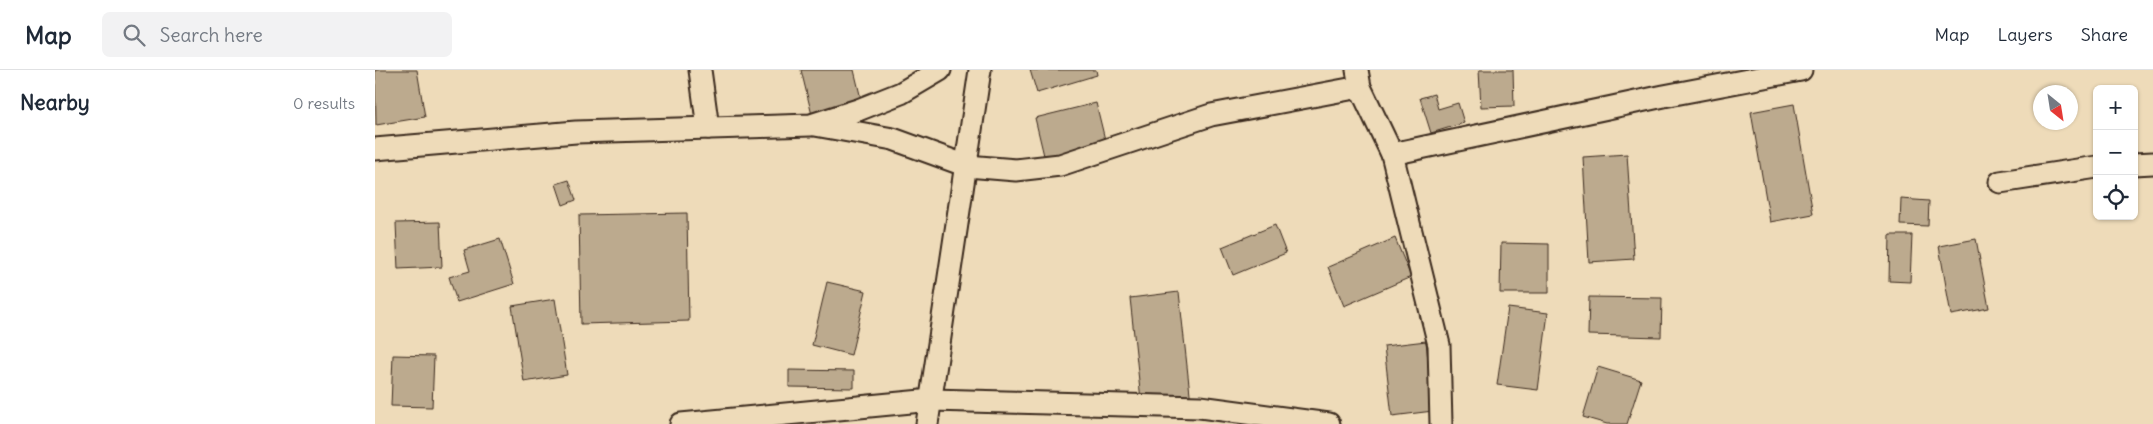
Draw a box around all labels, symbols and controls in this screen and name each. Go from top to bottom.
search box [102,12,452,57]
text: Map [25,20,72,50]
icon: search [120,21,148,49]
text: Search here [160,23,263,47]
text: Map [1934,23,1969,46]
text: Layers [1997,23,2053,46]
text: Share [2081,23,2128,46]
north arrow [2033,85,2078,130]
map controls [2093,85,2138,220]
button: + [2093,85,2138,130]
text: Nearby [20,89,90,116]
text: 0 results [293,93,355,113]
button: − [2093,130,2138,175]
button: locate [2093,175,2138,220]

